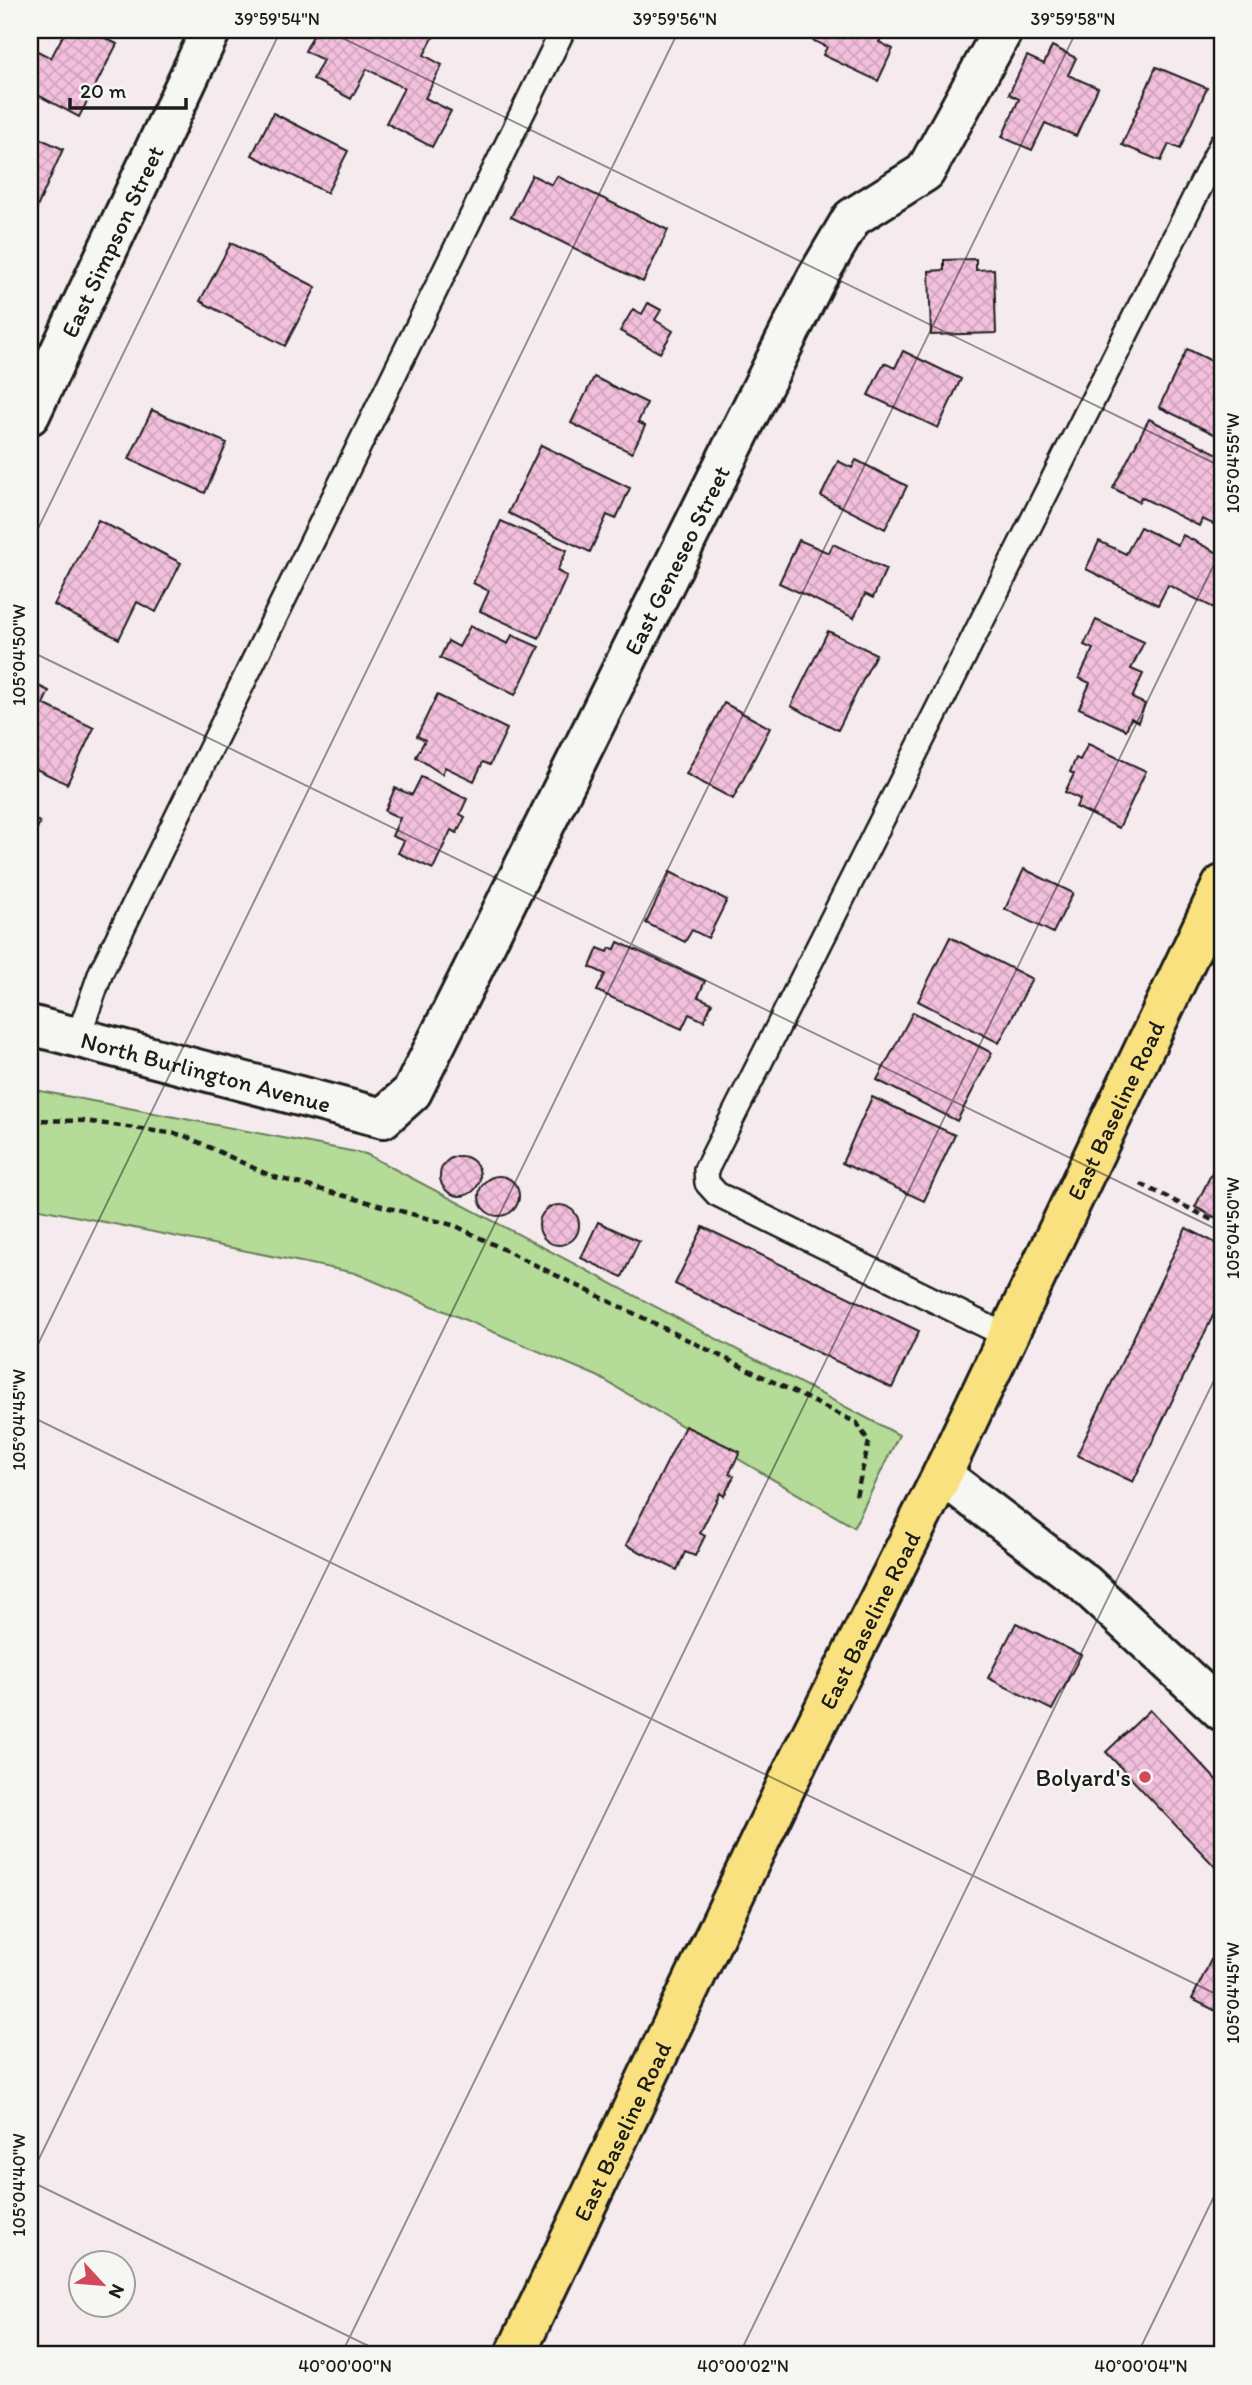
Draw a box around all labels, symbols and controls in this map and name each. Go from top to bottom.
text: 39°59'54"N [234,8,320,30]
text: 39°59'56"N [633,8,717,30]
text: 39°59'58"N [1031,8,1115,30]
scale bar [70,66,186,110]
text: 20 m [80,78,127,103]
street label: East Simpson Street [54,141,169,342]
text: 105°04'55"W [1222,413,1244,513]
street label: East Geneseo Street [617,461,736,660]
text: 105°04'50"W [8,604,30,706]
street label: East Baseline Road [1060,1016,1170,1205]
street label: North Burlington Avenue [78,1025,334,1118]
text: 105°04'50"W [1222,1177,1244,1279]
text: 105°04'45"W [8,1369,30,1471]
street label: East Baseline Road [812,1526,926,1714]
place label: Bolyard's [1035,1763,1131,1792]
marker: Bolyard's [1137,1769,1153,1785]
text: 105°04'45"W [1222,1942,1244,2044]
street label: East Baseline Road [567,2037,677,2226]
text: 105°04'40"W [8,2133,30,2237]
north arrow [66,2248,136,2318]
text: N [104,2280,130,2302]
text: 40°00'00"N [298,2355,392,2377]
text: 40°00'02"N [697,2355,789,2377]
text: 40°00'04"N [1094,2355,1188,2377]

